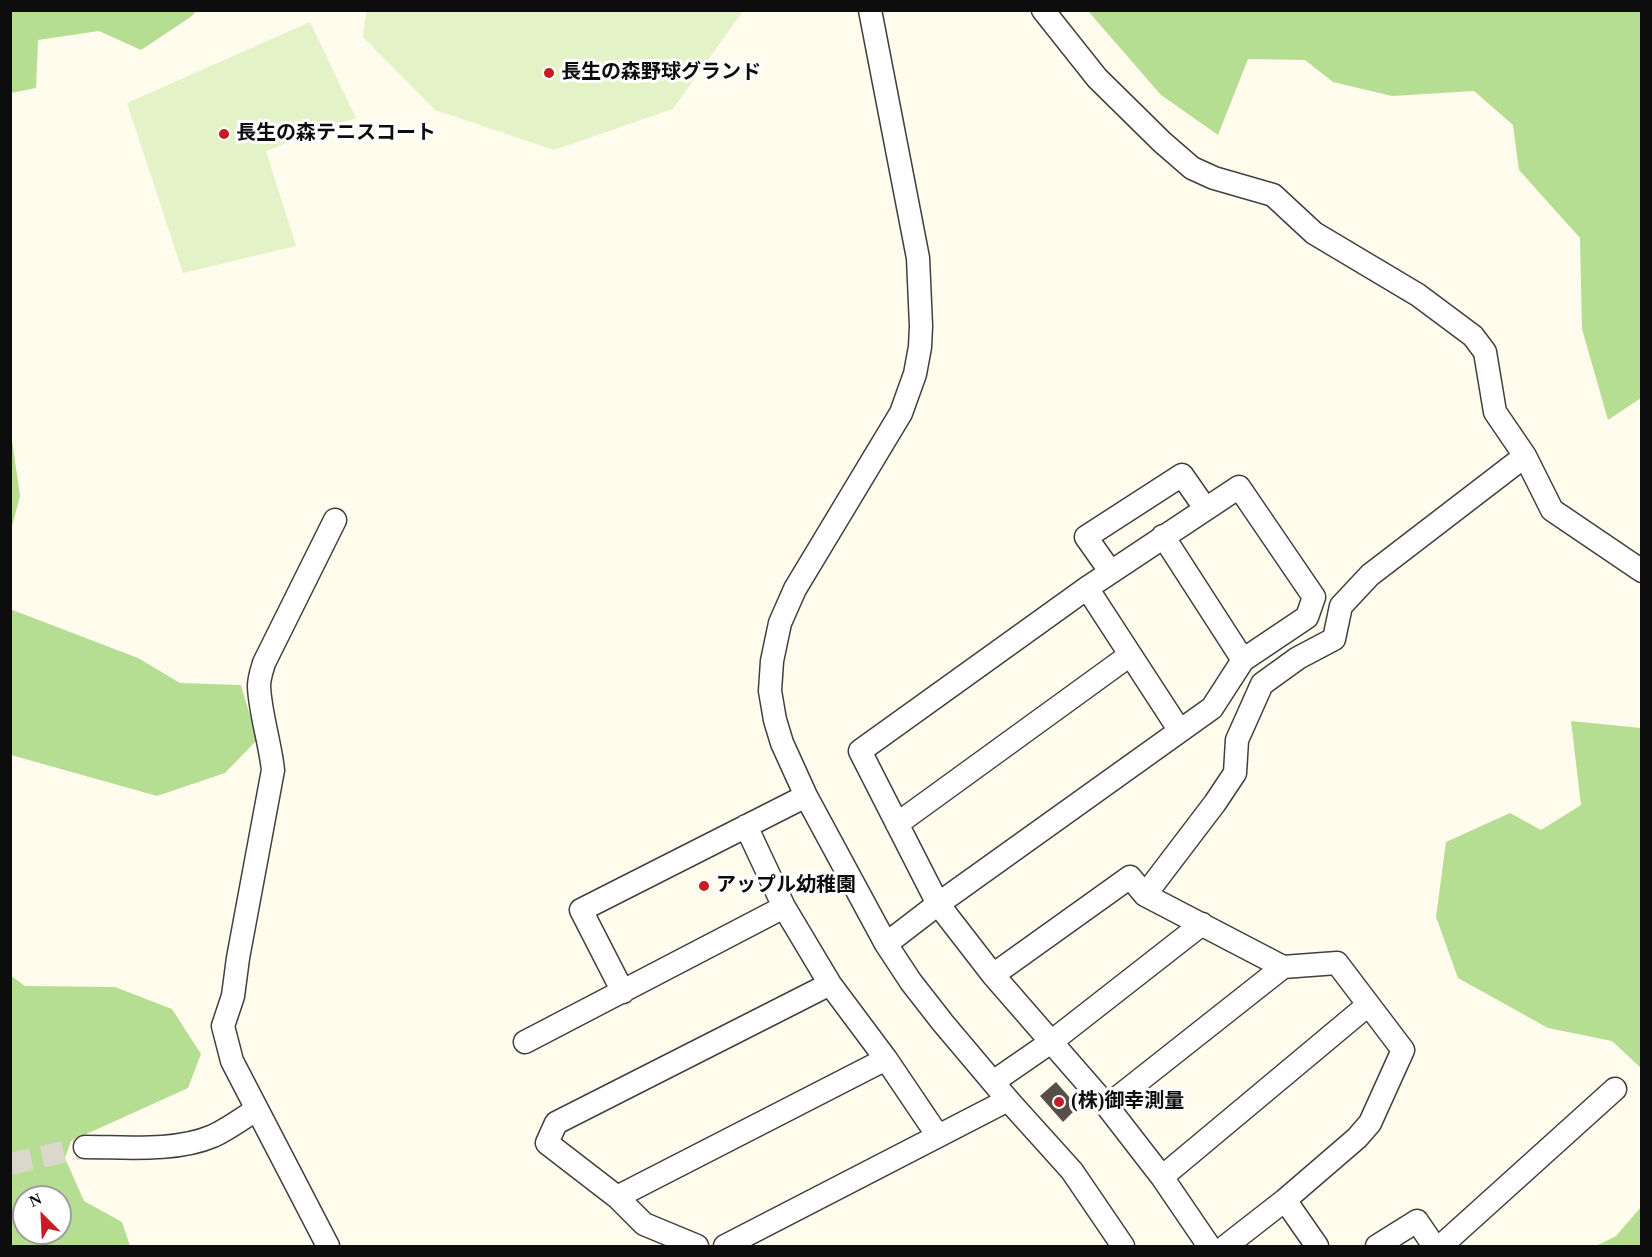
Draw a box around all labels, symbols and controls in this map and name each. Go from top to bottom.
place label: 長生の森野球グランド [561,61,761,85]
marker: 長生の森野球グランド [542,66,556,80]
place label: 長生の森テニスコート [236,122,436,146]
marker: 長生の森テニスコート [217,127,231,141]
place label: アップル幼稚園 [716,874,856,898]
marker: アップル幼稚園 [697,879,711,893]
place label: (株)御幸測量 [1071,1090,1184,1114]
marker: (株)御幸測量 [1052,1095,1066,1109]
north arrow [12,1185,72,1245]
text: N [27,1190,44,1210]

